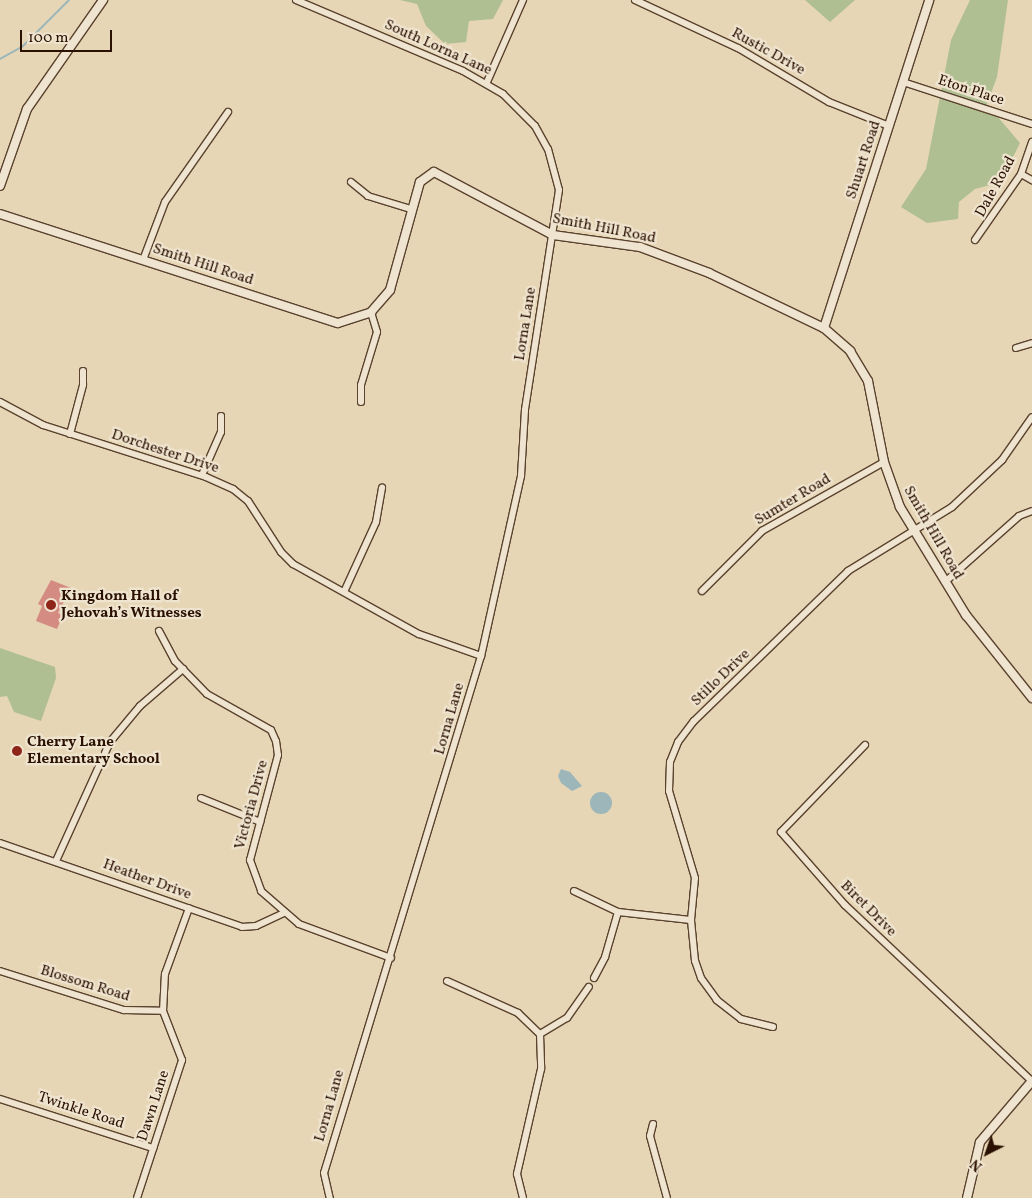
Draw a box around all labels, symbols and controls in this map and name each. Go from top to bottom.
street label: South Lorna Lane [381,16,495,80]
scale bar [22,20,115,52]
street label: Rustic Drive [728,24,808,80]
text: 100 m [28,28,68,49]
street label: Eton Place [936,72,1006,110]
street label: Shuart Road [843,118,885,202]
street label: Dale Road [972,153,1020,221]
street label: Smith Hill Road [551,210,657,248]
street label: Smith Hill Road [150,240,256,290]
street label: Lorna Lane [511,286,541,362]
street label: Dorchester Drive [109,426,221,478]
street label: Sumter Road [752,470,834,530]
street label: Smith Hill Road [899,483,967,583]
place label: Kingdom Hall of Jehovah’s Witnesses [61,587,202,622]
marker: Kingdom Hall of Jehovah’s Witnesses [45,599,57,611]
street label: Stillo Drive [688,646,754,710]
street label: Lorna Lane [431,681,469,757]
place label: Cherry Lane Elementary School [27,733,160,768]
marker: Cherry Lane Elementary School [11,745,23,757]
street label: Victoria Drive [231,758,273,852]
street label: Heather Drive [100,856,194,904]
street label: Biret Drive [836,877,900,941]
street label: Blossom Road [38,962,132,1006]
street label: Dawn Lane [134,1068,174,1144]
street label: Lorna Lane [311,1068,349,1144]
street label: Twinkle Road [36,1089,126,1133]
north arrow [962,1128,1012,1178]
text: N [967,1154,987,1175]

